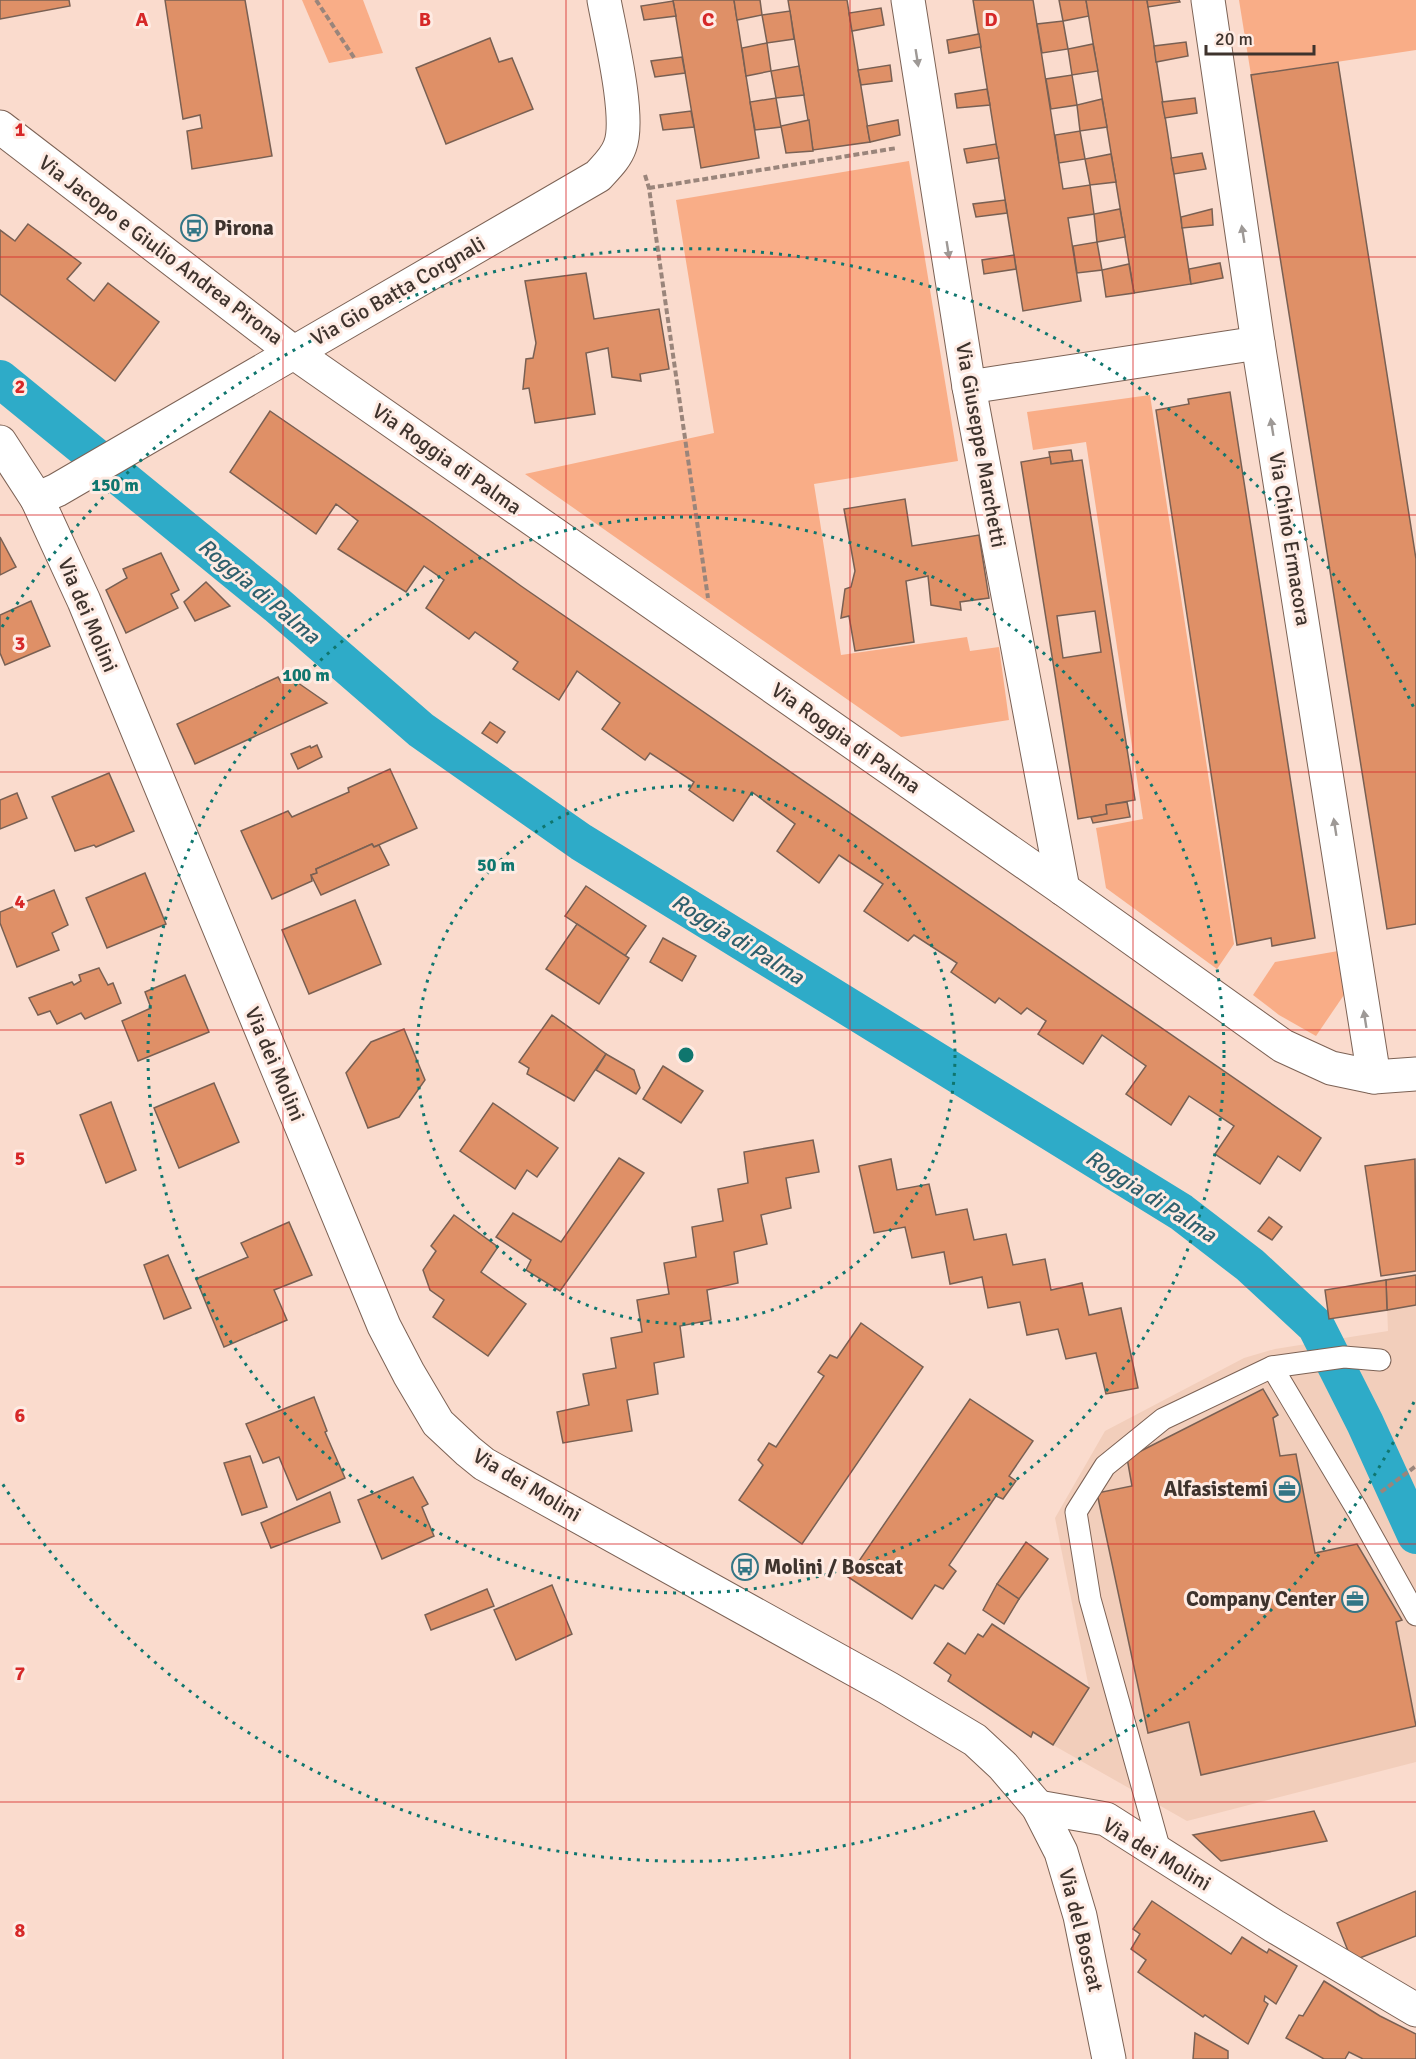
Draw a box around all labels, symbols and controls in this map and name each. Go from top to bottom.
text: A [136,7,149,32]
text: B [419,7,431,32]
text: C [702,7,714,32]
text: D [984,7,998,32]
scale bar [1206,18,1314,56]
text: 20 m [1215,28,1253,50]
one-way arrow [913,48,922,67]
text: 1 [15,117,26,142]
street label: Via Jacopo e Giulio Andrea Pirona [34,150,288,350]
bus stop icon: Pirona [179,213,209,243]
place label: Pirona [214,215,274,241]
one-way arrow [1239,224,1248,243]
street label: Via Gio Batta Corgnali [306,231,490,351]
one-way arrow [943,241,952,260]
street label: Via Giuseppe Marchetti [950,340,1012,550]
text: 2 [15,374,25,399]
street label: Via Roggia di Palma [367,398,527,520]
one-way arrow [1267,417,1276,436]
street label: Via Chino Ermacora [1263,450,1317,628]
text: 150 m [91,474,139,496]
water label: Roggia di Palma [193,532,326,650]
street label: Via dei Molini [52,554,124,676]
text: 3 [15,631,25,656]
text: 100 m [282,664,330,686]
street label: Via Roggia di Palma [766,677,926,799]
one-way arrow [1330,817,1339,836]
text: 50 m [477,854,515,876]
water label: Roggia di Palma [667,888,810,991]
text: 4 [15,889,26,914]
street label: Via dei Molini [239,1003,311,1125]
one-way arrow [1360,1010,1369,1029]
centre of rings [676,1045,696,1065]
water label: Roggia di Palma [1081,1144,1222,1249]
text: 5 [15,1146,25,1171]
text: 6 [15,1403,26,1428]
street label: Via dei Molini [468,1442,586,1528]
office icon: Alfasistemi [1272,1474,1302,1504]
place label: Alfasistemi [1164,1476,1268,1502]
bus stop icon: Molini / Boscat [730,1552,760,1582]
place label: Molini / Boscat [764,1554,903,1580]
office icon: Company Center [1340,1584,1370,1614]
place label: Company Center [1186,1586,1337,1612]
text: 7 [15,1661,26,1686]
street label: Via dei Molini [1098,1811,1216,1897]
street label: Via del Boscat [1053,1866,1109,1994]
text: 8 [15,1918,26,1943]

